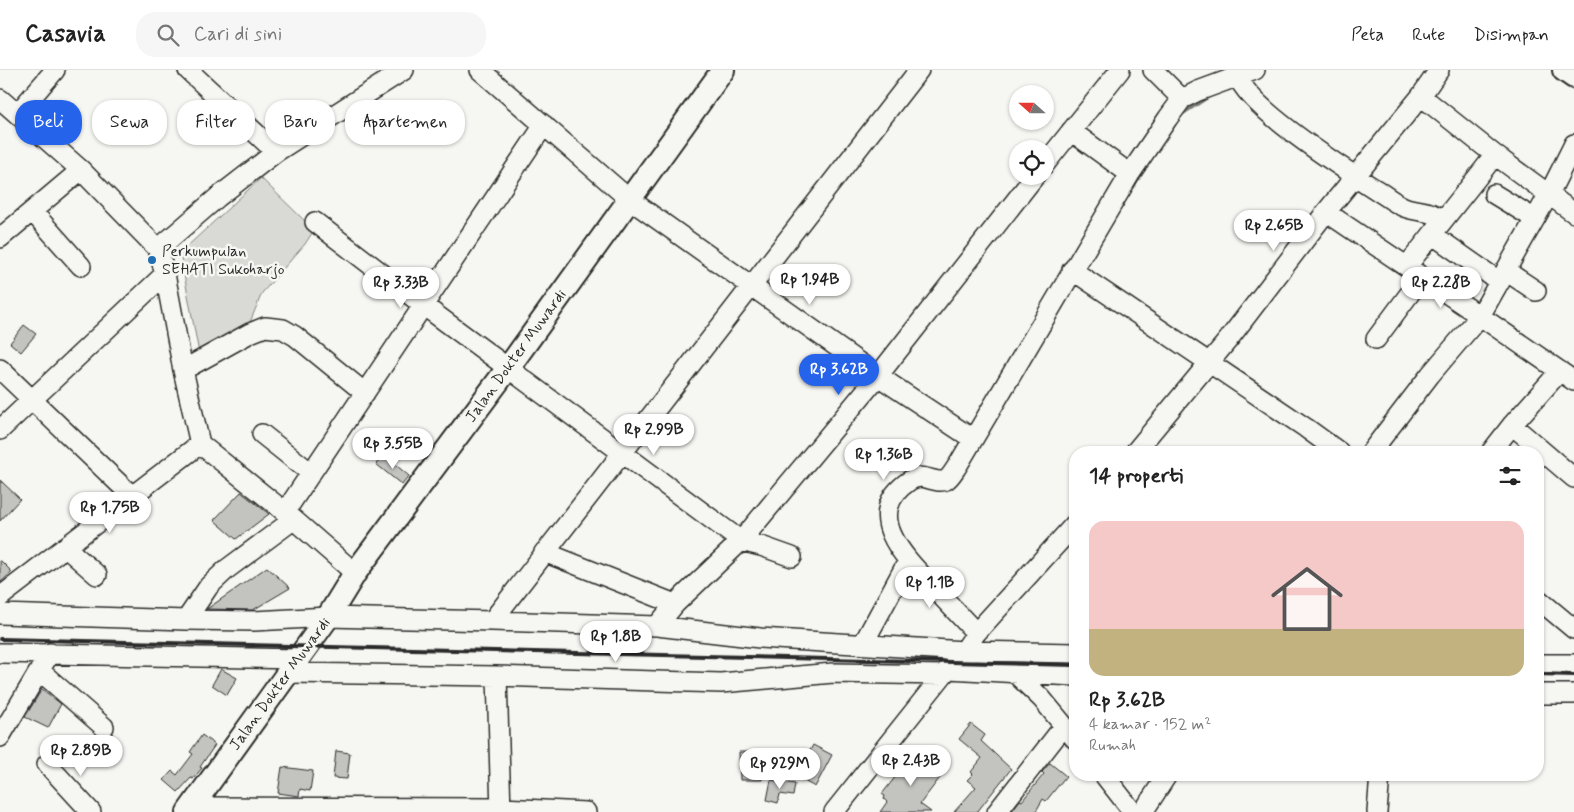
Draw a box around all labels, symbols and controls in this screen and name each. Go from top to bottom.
search box [136,12,486,57]
text: Casavia [25,19,106,50]
icon: search [154,21,182,49]
text: Cari di sini [194,22,282,47]
text: Peta [1351,23,1384,47]
text: Rute [1412,23,1445,47]
text: Disimpan [1473,23,1549,47]
north arrow [1009,85,1054,130]
map controls [1009,85,1054,185]
chip: Beli [15,100,82,145]
chip: Sewa [92,100,167,145]
chip: Filter [177,100,255,145]
chip: Baru [265,100,335,145]
chip: Apartemen [345,100,465,145]
button: locate [1009,140,1054,185]
pin: Rp 2.65B [1222,210,1326,252]
text: Rp 2.65B [1245,215,1303,236]
place label: Perkumpulan SEHATI Sukoharjo [162,241,285,280]
marker: Perkumpulan SEHATI Sukoharjo [146,254,158,266]
pin: Rp 1.94B [758,264,862,306]
pin: Rp 3.33B [349,266,453,309]
pin: Rp 2.28B [1389,266,1493,309]
text: Rp 1.94B [781,269,839,290]
text: Rp 3.33B [373,272,429,293]
text: Rp 2.28B [1412,272,1470,293]
street label: Jalan Dokter Muwardi [461,285,572,427]
pin: Rp 3.62B [787,354,891,396]
text: Rp 3.62B [810,359,868,380]
pin: Rp 2.99B [602,414,706,456]
text: Rp 2.99B [624,419,684,440]
pin: Rp 3.55B [341,428,445,470]
text: Rp 3.55B [363,433,423,454]
pin: Rp 1.36B [832,438,936,481]
text: Rp 1.36B [855,444,913,465]
text: 14 properti [1089,462,1183,490]
icon: filters [1496,462,1524,490]
pin: Rp 1.75B [58,492,162,534]
text: Rp 1.75B [80,497,140,518]
icon: home [1262,554,1352,644]
pin: Rp 1.1B [884,566,976,609]
text: Rp 1.1B [906,572,954,593]
street label: Jalan Dokter Muwardi [225,613,336,755]
pin: Rp 1.8B [570,620,662,663]
text: Rp 1.8B [591,626,641,647]
text: Rp 3.62B [1089,686,1165,714]
text: 4 kamar · 152 m² [1089,714,1211,735]
pin: Rp 2.89B [29,734,133,777]
text: Rumah [1089,735,1136,756]
text: Rp 2.89B [51,740,111,761]
pin: Rp 2.43B [859,744,963,787]
pin: Rp 929M [734,748,826,790]
text: Rp 2.43B [882,750,940,771]
text: Rp 929M [750,753,810,774]

